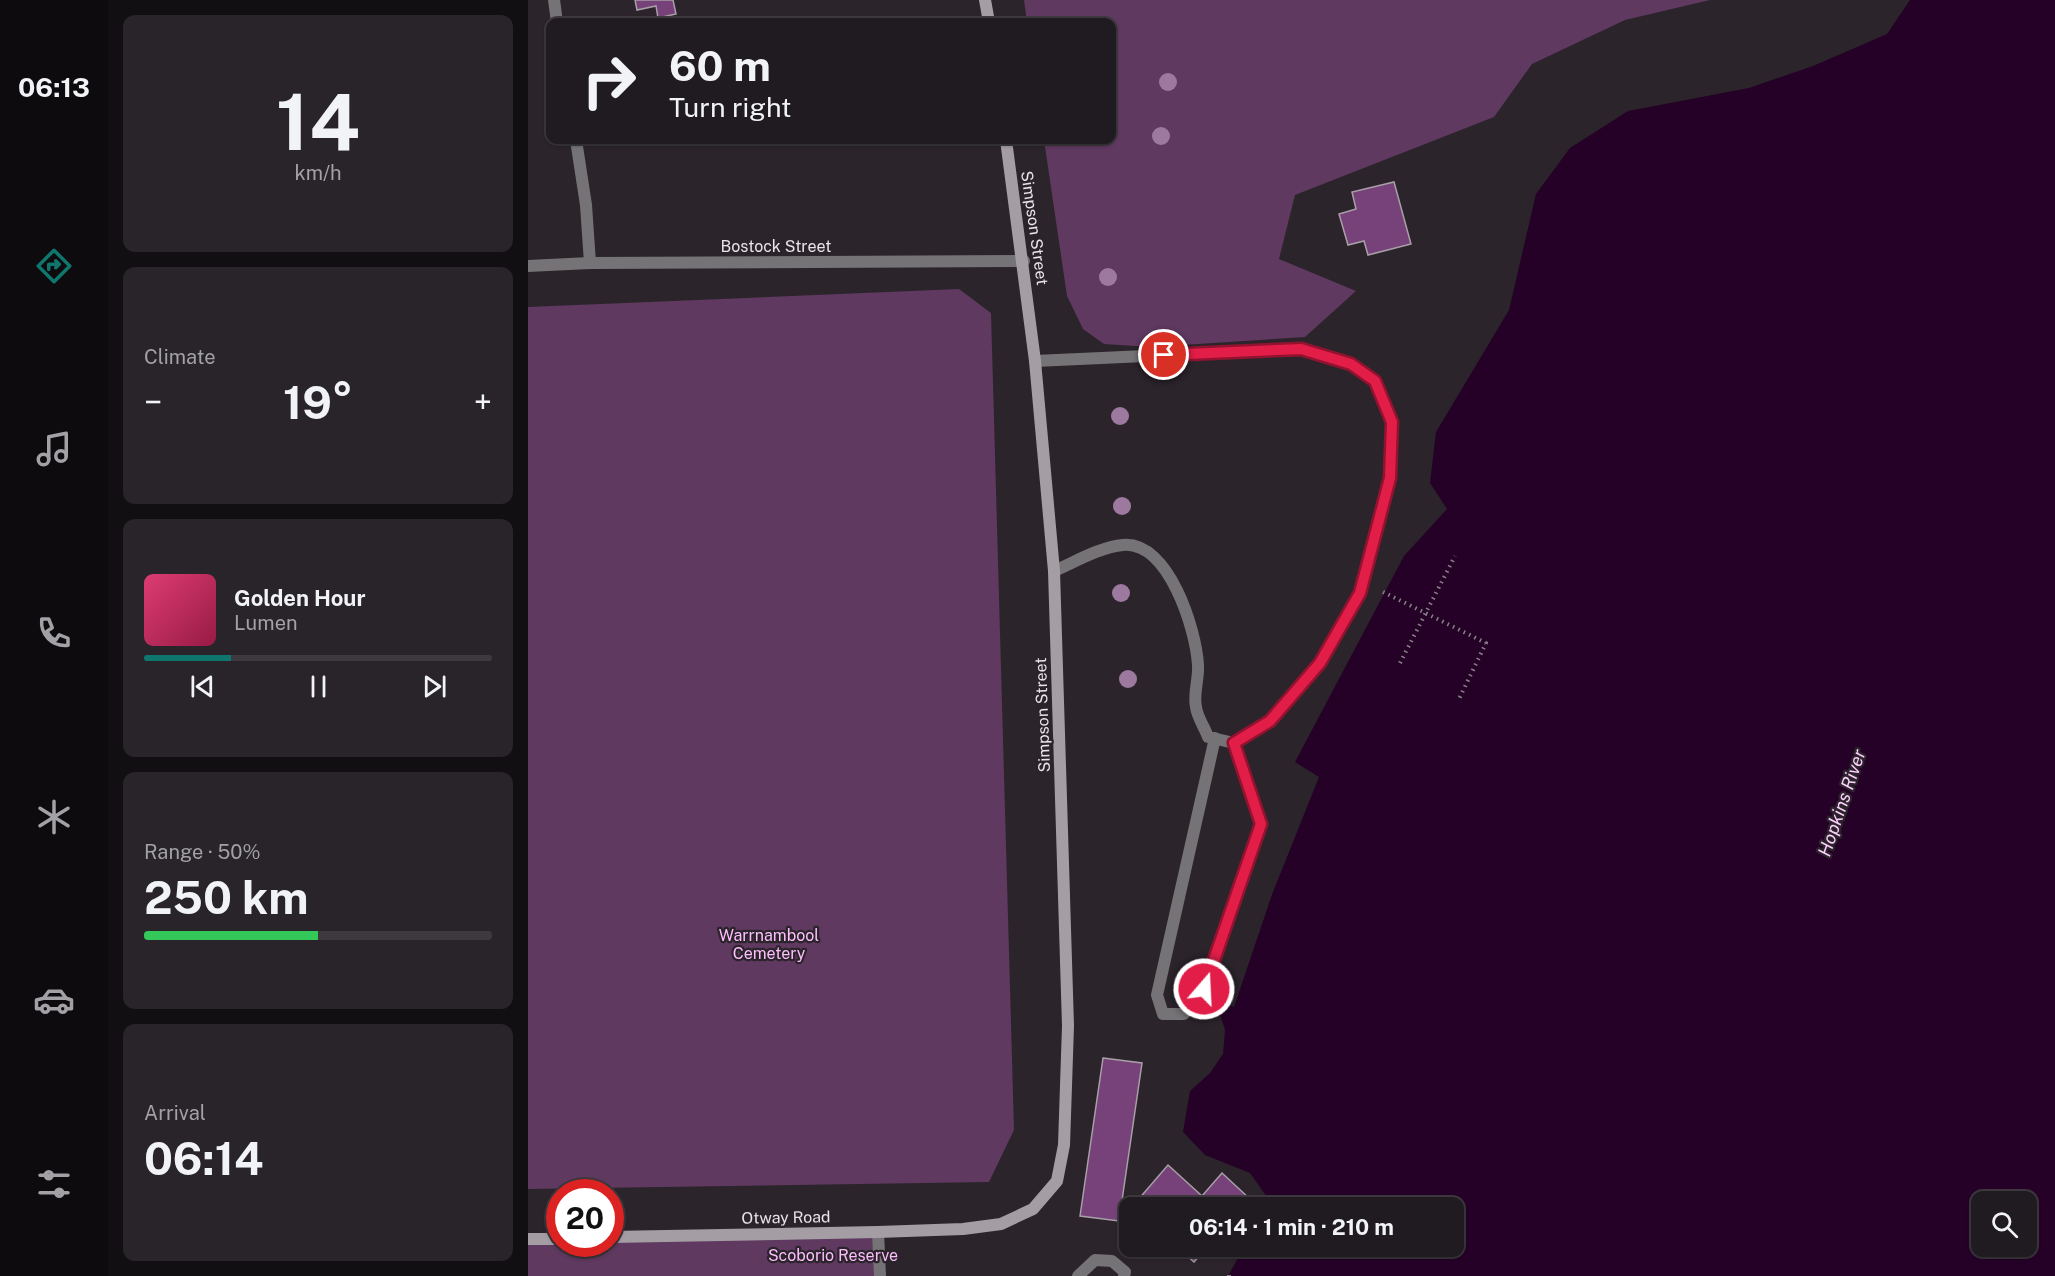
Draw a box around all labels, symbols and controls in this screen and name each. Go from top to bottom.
text: 60 m [669,41,771,90]
icon: right [570,42,648,120]
text: 06:13 [18,71,90,103]
text: 14 [276,76,360,168]
text: Turn right [669,91,792,123]
text: km/h [294,161,342,185]
street label: Simpson Street [1017,170,1052,286]
street label: Bostock Street [721,237,831,256]
icon: directions [33,245,75,287]
pin [1138,329,1189,380]
icon: arrive [1147,338,1180,371]
text: Climate [144,345,216,369]
text: 19° [283,376,353,429]
text: − [144,383,162,421]
text: + [474,383,492,421]
icon: music [33,428,75,470]
text: Golden Hour [234,585,365,611]
text: Lumen [234,611,298,635]
icon: phone [33,612,75,654]
street label: Simpson Street [1031,657,1054,773]
icon: previous [186,670,219,703]
icon: pause [302,670,335,703]
icon: next [418,670,451,703]
water label: Hopkins River [1813,746,1870,859]
icon: climate [33,796,75,838]
text: Range · 50% [144,840,261,864]
text: 250 km [144,871,308,924]
park label: Warrnambool Cemetery [719,926,819,963]
position arrow [1172,957,1236,1021]
icon: car [33,979,75,1021]
text: Arrival [144,1101,206,1125]
text: 06:14 [144,1132,264,1185]
icon: filters [33,1163,75,1205]
speed limit sign: 20 [546,1179,624,1257]
map controls [1971,1191,2037,1257]
button: search [1971,1191,2037,1257]
street label: Otway Road [741,1207,831,1228]
text: 06:14 · 1 min · 210 m [1189,1214,1394,1240]
park label: Scoborio Reserve [768,1246,898,1265]

